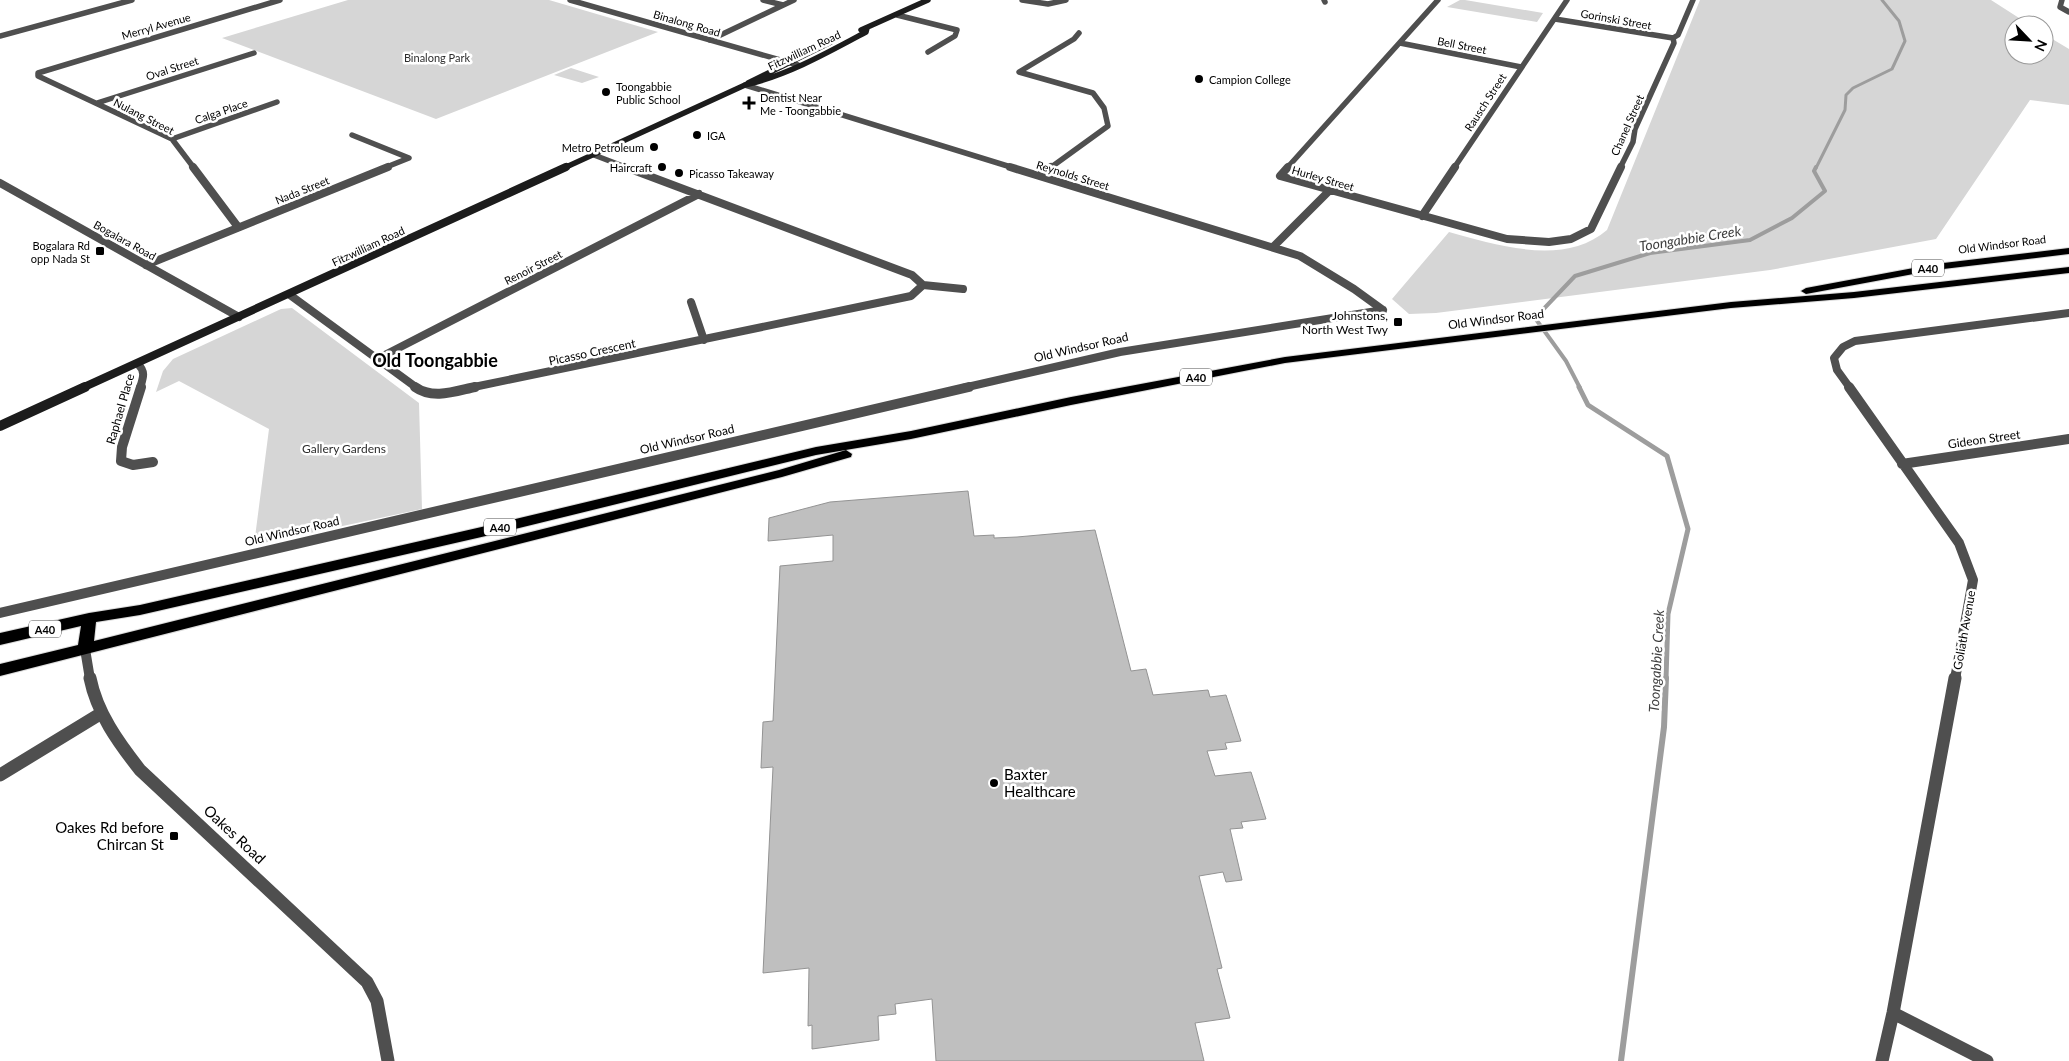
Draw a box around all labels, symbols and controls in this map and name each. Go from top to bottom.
street label: Gorinski Street [1580,6,1653,32]
street label: Binalong Road [652,7,722,39]
street label: Merryl Avenue [120,10,192,42]
north arrow [2004,15,2054,65]
street label: Fitzwilliam Road [766,27,842,73]
street label: Bell Street [1436,34,1488,56]
text: N [2031,37,2051,54]
park label: Binalong Park [404,51,471,64]
street label: Oval Street [144,53,200,83]
street label: Rausch Street [1461,71,1509,133]
marker: Campion College [1193,73,1205,85]
place label: Campion College [1209,73,1291,86]
place label: Toongabbie Public School [616,80,681,106]
marker: Toongabbie Public School [600,86,612,98]
place label: Dentist Near Me - Toongabbie [760,91,841,117]
street label: Chanel Street [1608,92,1646,157]
street label: Nulang Street [112,95,176,137]
street label: Calga Place [193,96,249,126]
marker: Dentist Near Me - Toongabbie [742,96,756,110]
marker: IGA [691,129,703,141]
place label: IGA [707,129,726,142]
place label: Metro Petroleum [562,141,644,154]
marker: Metro Petroleum [648,141,660,153]
street label: Reynolds Street [1035,158,1111,192]
place label: Haircraft [610,161,652,174]
marker: Haircraft [656,161,668,173]
street label: Hurley Street [1291,163,1356,193]
marker: Picasso Takeaway [673,167,685,179]
place label: Picasso Takeaway [689,167,774,180]
street label: Nada Street [273,173,331,207]
street label: Bogalara Road [92,218,158,262]
water label: Toongabbie Creek [1638,221,1743,254]
street label: Fitzwilliam Road [330,223,406,269]
street label: Old Windsor Road [1957,232,2047,256]
place label: Bogalara Rd opp Nada St [31,239,90,265]
marker: Bogalara Rd opp Nada St [94,245,106,257]
street label: Renoir Street [502,247,564,287]
road number: A40 [1912,260,1944,276]
street label: Old Windsor Road [1447,306,1545,332]
place label: Johnstons, North West Twy [1302,308,1389,337]
marker: Johnstons, North West Twy [1392,316,1404,328]
street label: Old Windsor Road [1032,329,1130,365]
street label: Picasso Crescent [547,335,638,369]
district label: Old Toongabbie [372,349,498,371]
road number: A40 [1180,368,1212,386]
street label: Raphael Place [103,372,137,446]
street label: Old Windsor Road [638,421,736,457]
street label: Gideon Street [1947,426,2022,451]
park label: Gallery Gardens [302,441,386,456]
street label: Old Windsor Road [243,513,341,549]
road number: A40 [484,518,516,536]
street label: Goliath Avenue [1950,589,1978,671]
water label: Toongabbie Creek [1645,609,1667,713]
road number: A40 [29,620,61,638]
place label: Baxter Healthcare [1004,765,1076,800]
marker: Baxter Healthcare [988,777,1000,789]
street label: Oakes Road [200,801,270,867]
place label: Oakes Rd before Chircan St [55,818,165,853]
marker: Oakes Rd before Chircan St [168,830,180,842]

